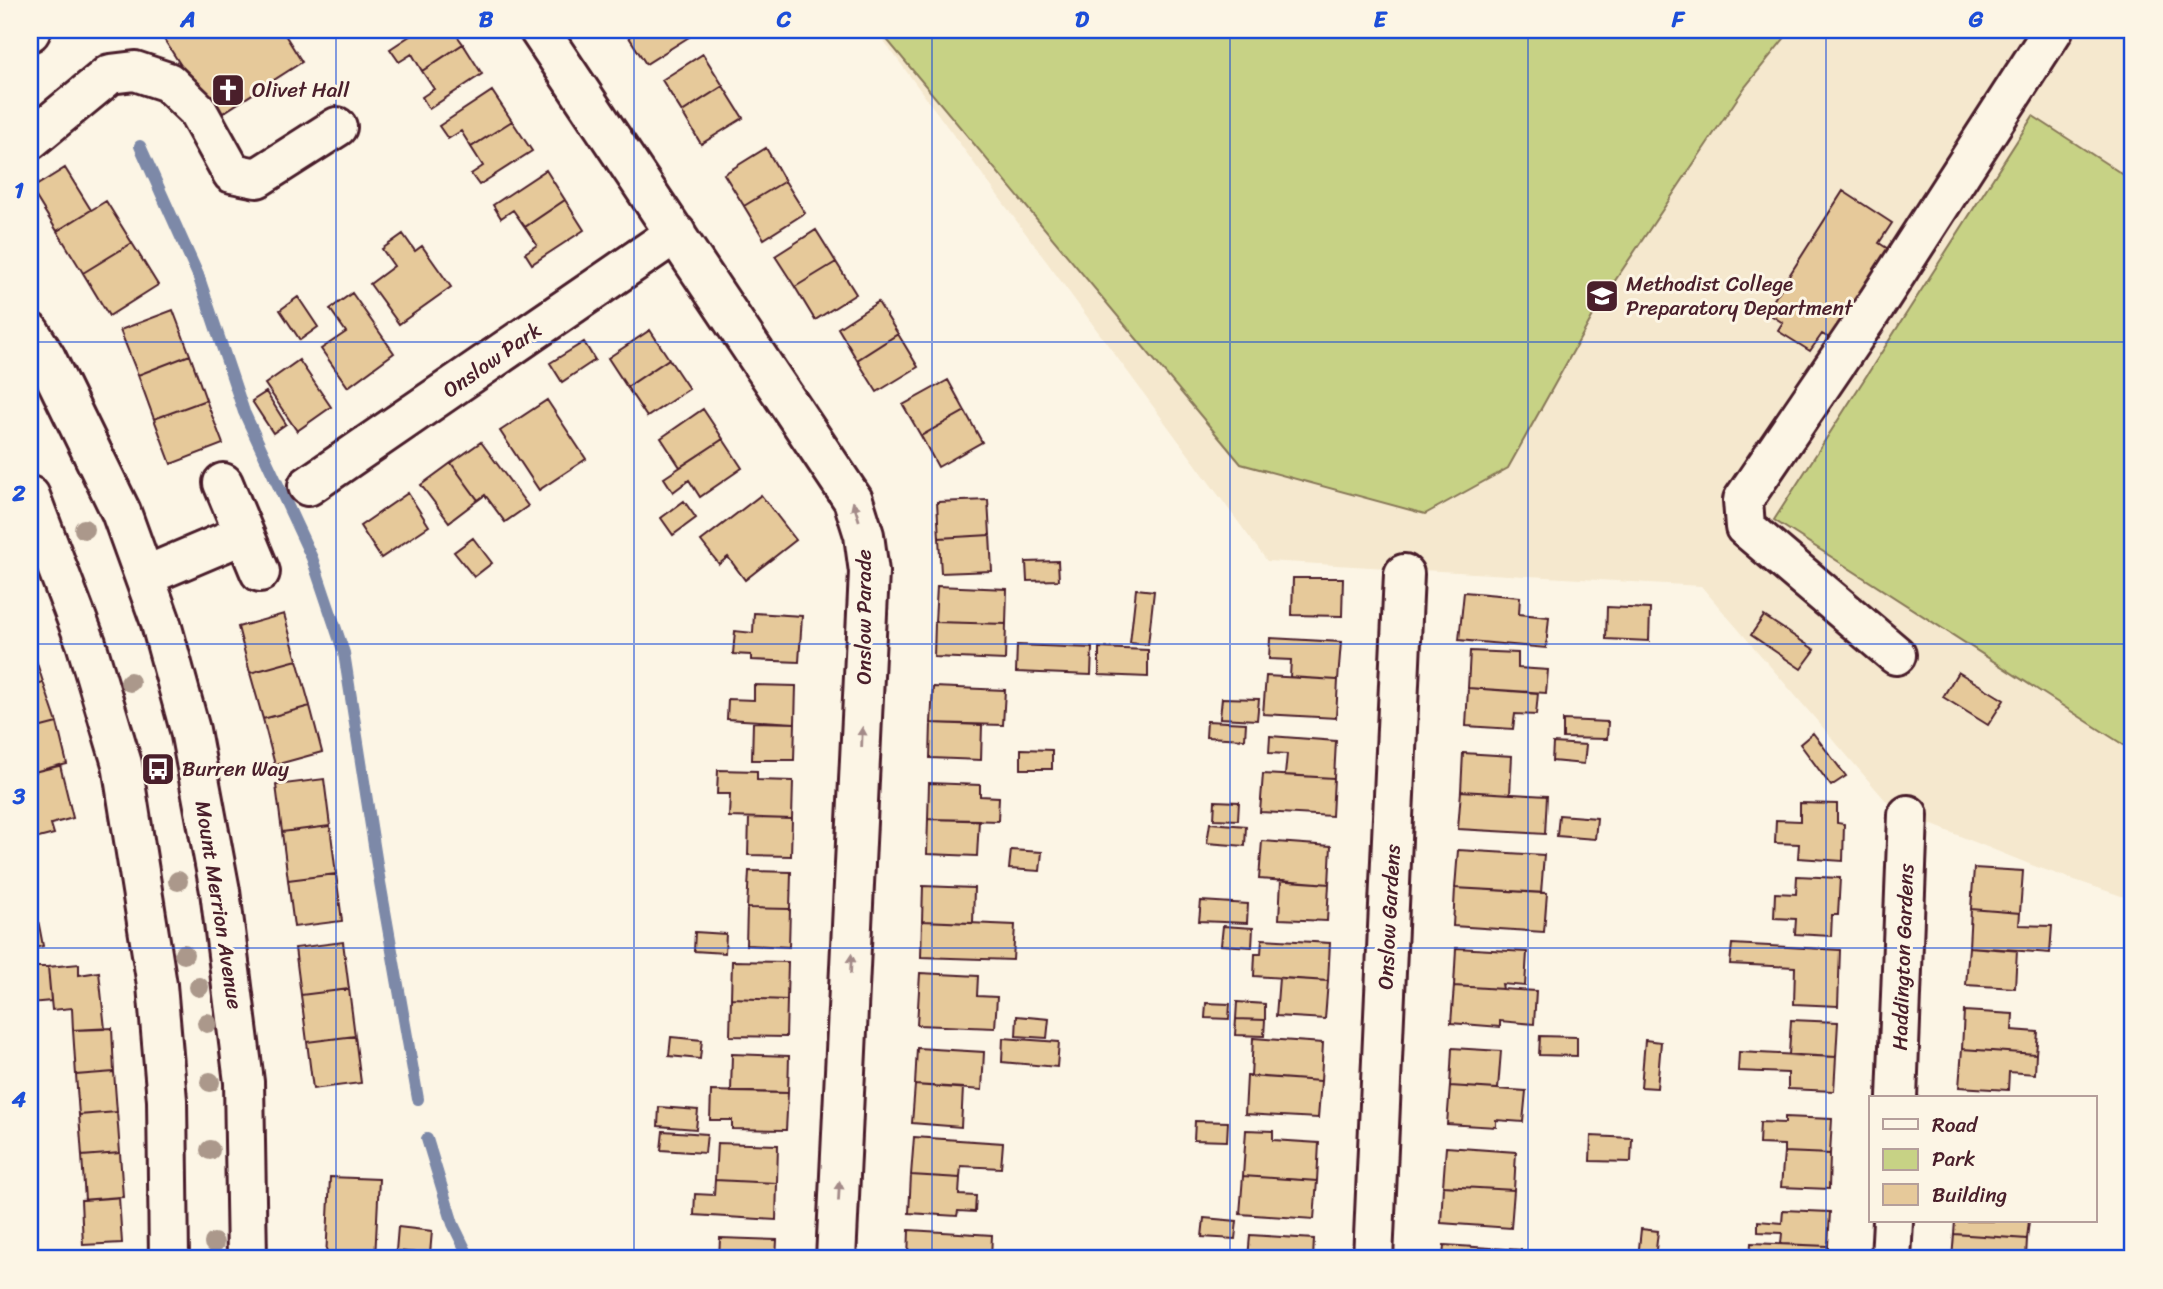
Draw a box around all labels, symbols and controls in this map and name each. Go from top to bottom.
text: A [179,0,196,40]
text: B [479,0,494,40]
text: C [776,0,792,40]
text: D [1075,0,1090,40]
text: E [1374,0,1389,40]
text: F [1671,0,1686,40]
text: G [1968,0,1984,40]
church icon: Olivet Hall [209,71,247,109]
place label: Olivet Hall [252,71,350,109]
text: 1 [14,170,24,211]
place label: Methodist College Preparatory Department [1626,265,1854,327]
school or university icon: Methodist College Preparatory Department [1583,277,1621,315]
street label: Onslow Park [434,312,550,408]
text: 2 [11,473,26,514]
one-way arrow [851,500,861,521]
street label: Onslow Parade [845,549,883,685]
one-way arrow [856,725,867,747]
bus stop icon: Burren Way [139,750,177,788]
place label: Burren Way [182,750,289,788]
text: 3 [12,776,26,817]
street label: Mount Merrion Avenue [184,798,254,1012]
street label: Onslow Gardens [1366,843,1412,991]
street label: Haddington Gardens [1881,863,1925,1051]
one-way arrow [845,953,856,975]
text: 4 [11,1079,27,1120]
legend [1869,1096,2096,1222]
text: Road [1932,1106,1979,1144]
text: Park [1932,1140,1975,1178]
text: Building [1932,1176,2008,1214]
one-way arrow [834,1180,845,1202]

